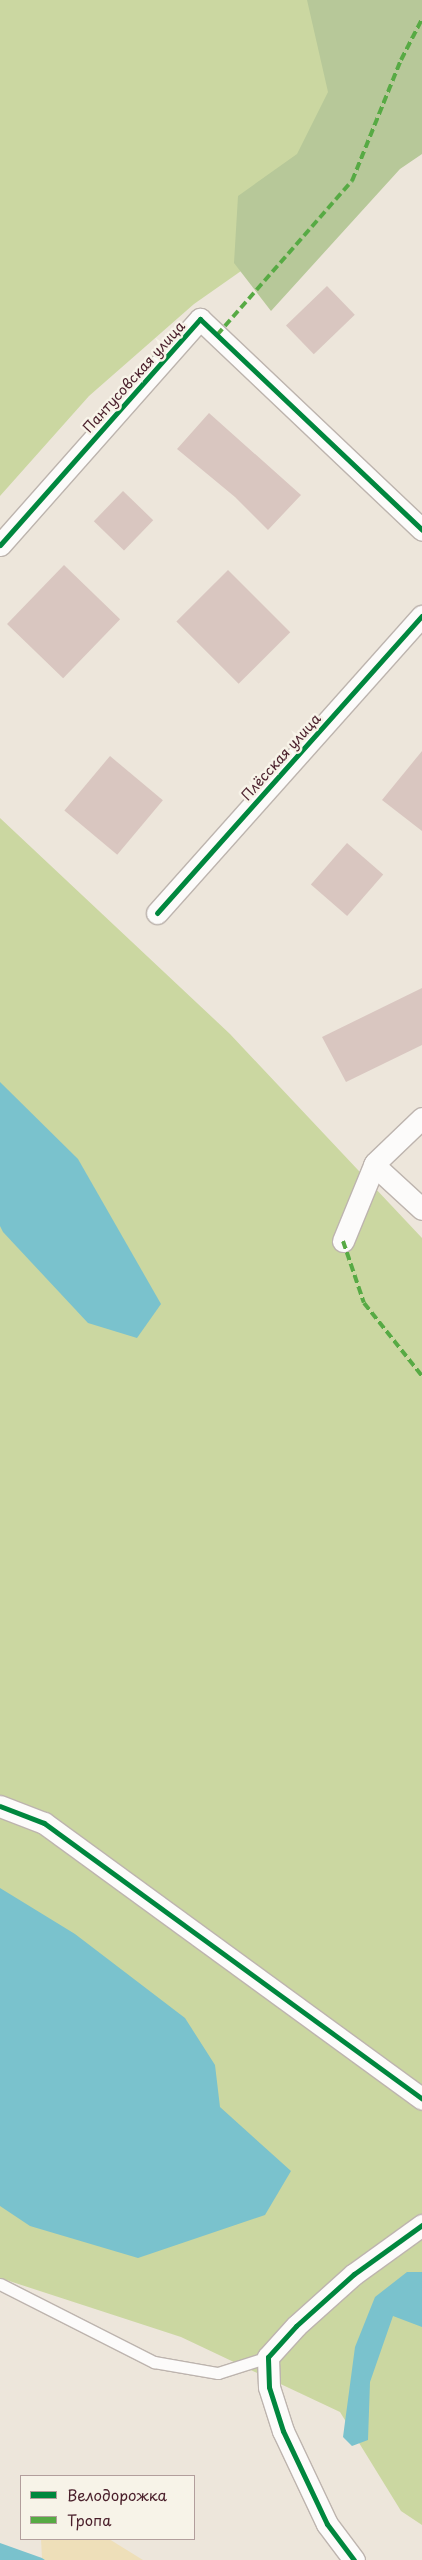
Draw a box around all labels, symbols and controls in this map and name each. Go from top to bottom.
street label: Пантусовская улица [79,318,189,436]
street label: Плёсская улица [237,710,325,804]
legend [20,2475,195,2540]
text: Велодорожка [67,2483,167,2506]
text: Тропа [67,2508,112,2531]

